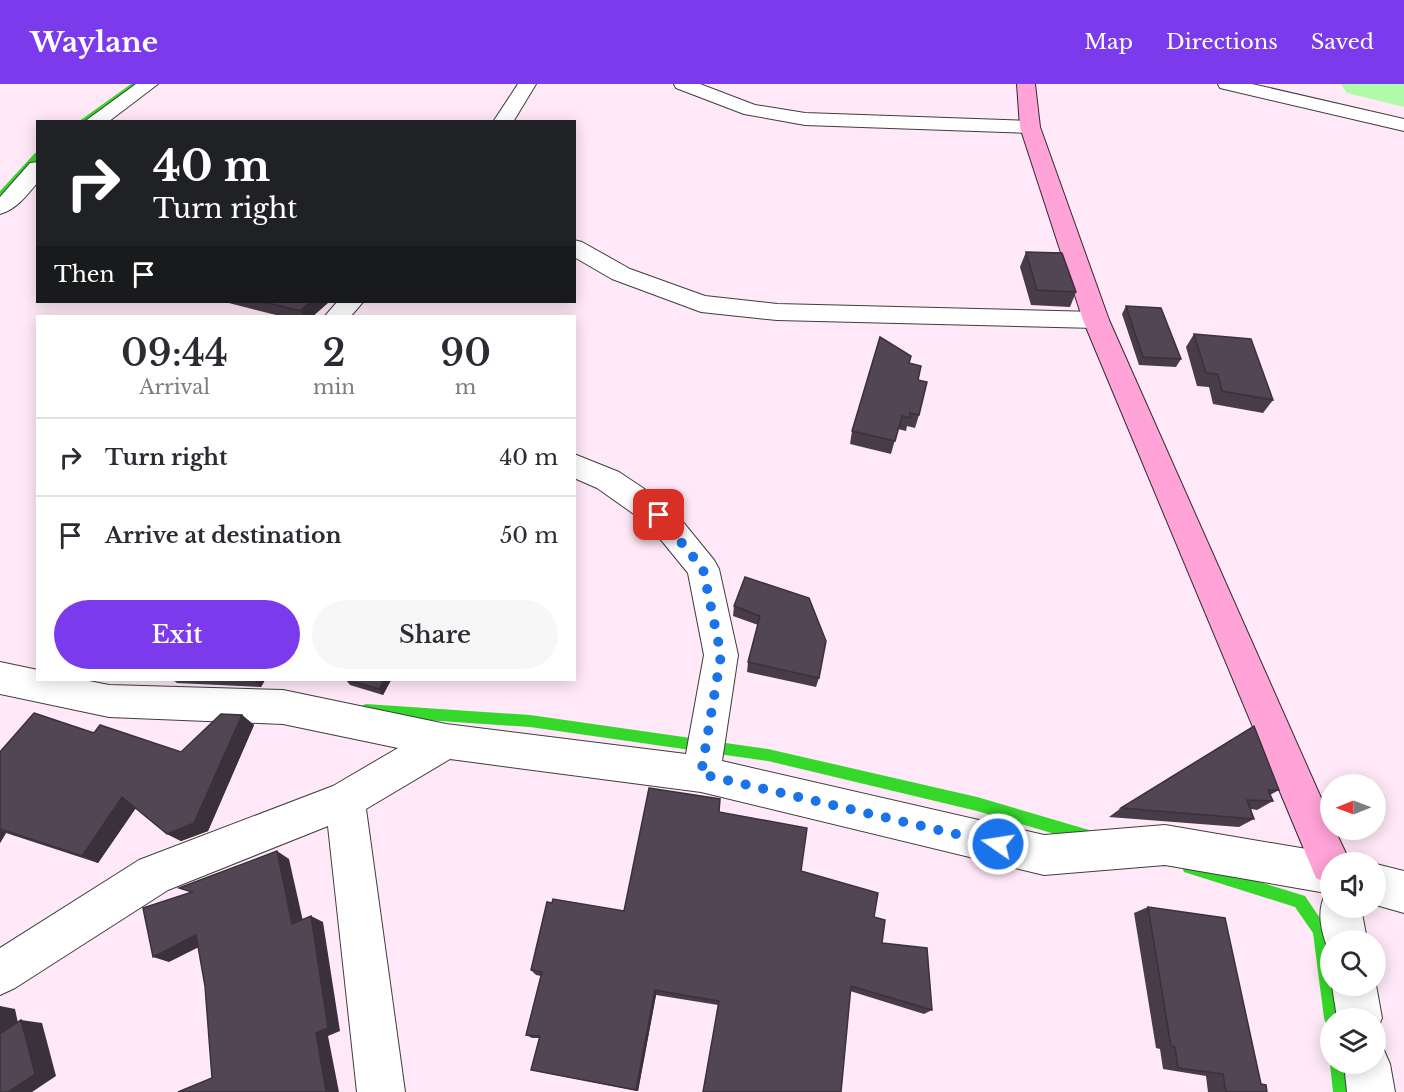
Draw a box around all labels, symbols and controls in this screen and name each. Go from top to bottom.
text: Waylane [30,25,158,60]
text: Map [1084,29,1133,55]
text: Directions [1166,29,1278,55]
text: Saved [1311,29,1374,55]
text: 40 m [153,140,270,192]
icon: right [54,144,132,222]
text: Turn right [153,192,297,225]
icon: arrive [127,258,160,291]
text: Then [54,261,115,288]
text: 09:44 [121,331,228,376]
text: 2 [323,331,346,376]
text: 90 [440,331,491,376]
text: Arrival [139,375,210,399]
text: min [313,375,355,399]
text: m [455,375,476,399]
icon: right [54,441,87,474]
text: Turn right [105,444,227,471]
text: 40 m [500,444,558,471]
pin [633,489,684,540]
icon: arrive [642,498,675,531]
icon: arrive [54,519,87,552]
text: Arrive at destination [105,522,342,549]
text: 50 m [500,522,558,549]
button: Exit [54,600,300,669]
button: Share [312,600,558,669]
north arrow [1320,774,1386,840]
map controls [1320,774,1386,1074]
position arrow [966,812,1030,876]
button: sound [1320,852,1386,918]
button: search [1320,930,1386,996]
button: layers [1320,1008,1386,1074]

